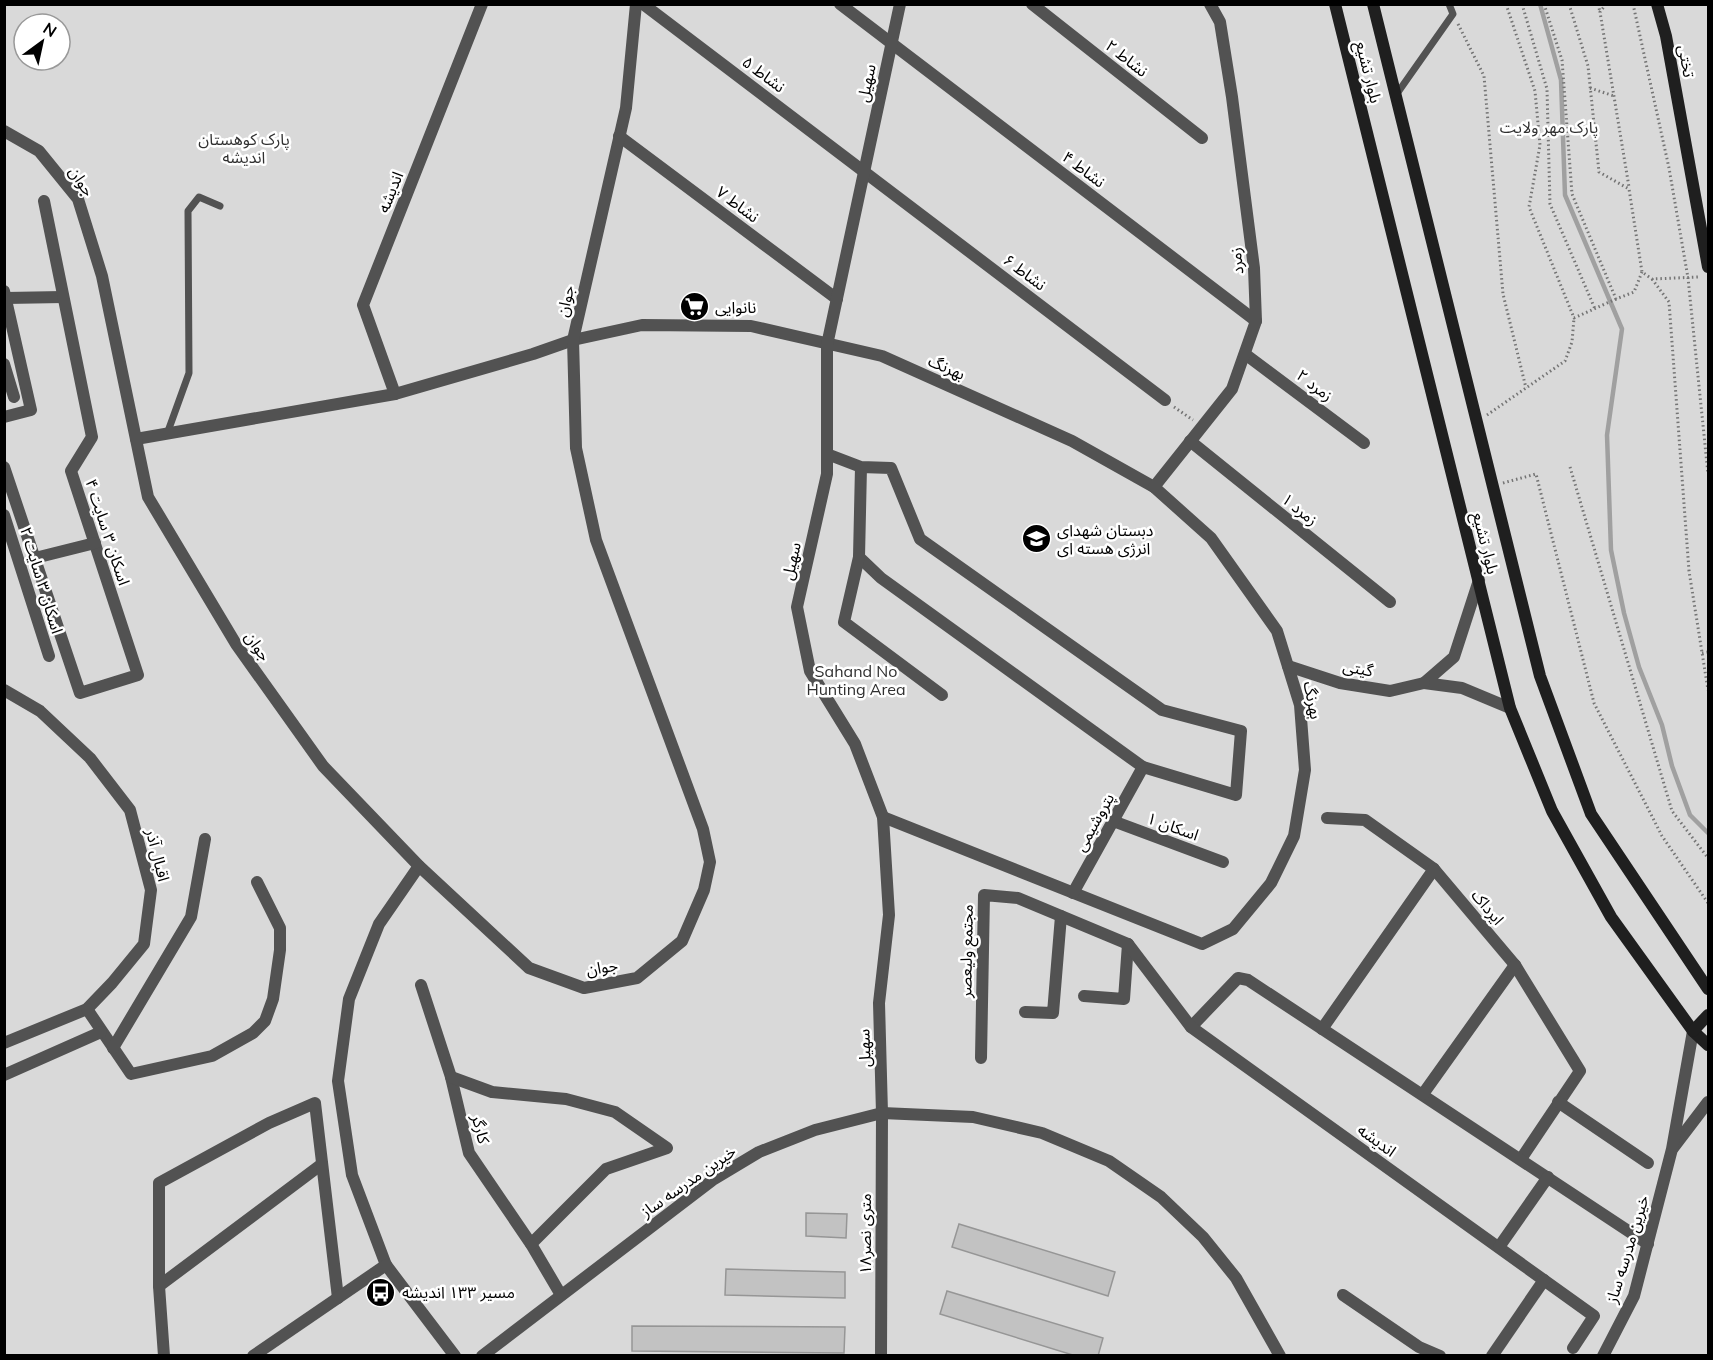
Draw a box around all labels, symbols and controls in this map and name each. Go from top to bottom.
north arrow [12,12,72,72]
text: N [40,18,61,41]
street label: نشاط ۲ [1102,35,1152,81]
street label: بلوار تشیع [1349,39,1386,106]
street label: تختی [1674,43,1700,79]
street label: نشاط ۵ [739,51,789,97]
street label: سهیل [852,62,880,104]
park label: پارک مهر ولایت [1500,117,1598,138]
park label: پارک کوهستان اندیشه [198,129,290,167]
street label: نشاط ۴ [1059,146,1109,192]
street label: جوان [65,162,99,200]
street label: اندیشه [373,168,407,216]
street label: نشاط ۷ [713,181,763,227]
street label: زمرد [1225,246,1247,276]
street label: نشاط ۶ [1000,249,1050,295]
street label: جوان [552,283,578,319]
supermarket icon: نانوایی [678,291,710,323]
place label: نانوایی [715,297,756,317]
street label: بهرنگ [925,350,969,384]
street label: زمرد ۲ [1293,365,1337,405]
street label: اسکان ۳ سایت ۴ [81,476,135,588]
street label: زمرد ۱ [1278,488,1322,530]
street label: بلوار تشیع [1466,510,1503,577]
place label: دبستان شهدای انرژی هسته ای [1057,520,1153,558]
school or university icon: دبستان شهدای انرژی هسته ای [1020,523,1052,555]
street label: اسکان ۳ سایت ۲ [16,524,68,636]
street label: سهیل [777,540,805,582]
street label: جوان [241,627,275,665]
street label: گیتی [1341,656,1375,681]
park label: Sahand No Hunting Area [806,661,906,699]
street label: بهرنگ [1300,679,1326,721]
street label: پتروشیمی [1070,789,1119,855]
street label: اسکان ۱ [1144,807,1202,845]
street label: اقبال آذر [141,826,174,884]
street label: ایرداک [1468,885,1508,929]
street label: مجتمع ولیعصر [955,904,980,999]
street label: جوان [585,955,619,979]
street label: سهیل [853,1029,875,1067]
street label: کارگر [467,1111,494,1146]
street label: اندیشه [1354,1119,1400,1161]
street label: خیرین مدرسه ساز [636,1141,740,1222]
street label: ۱۸متری نصر [855,1193,875,1275]
street label: خیرین مدرسه ساز [1601,1193,1653,1306]
bus stop icon: مسیر ۱۳۳ اندیشه [365,1276,397,1308]
place label: مسیر ۱۳۳ اندیشه [402,1282,515,1302]

